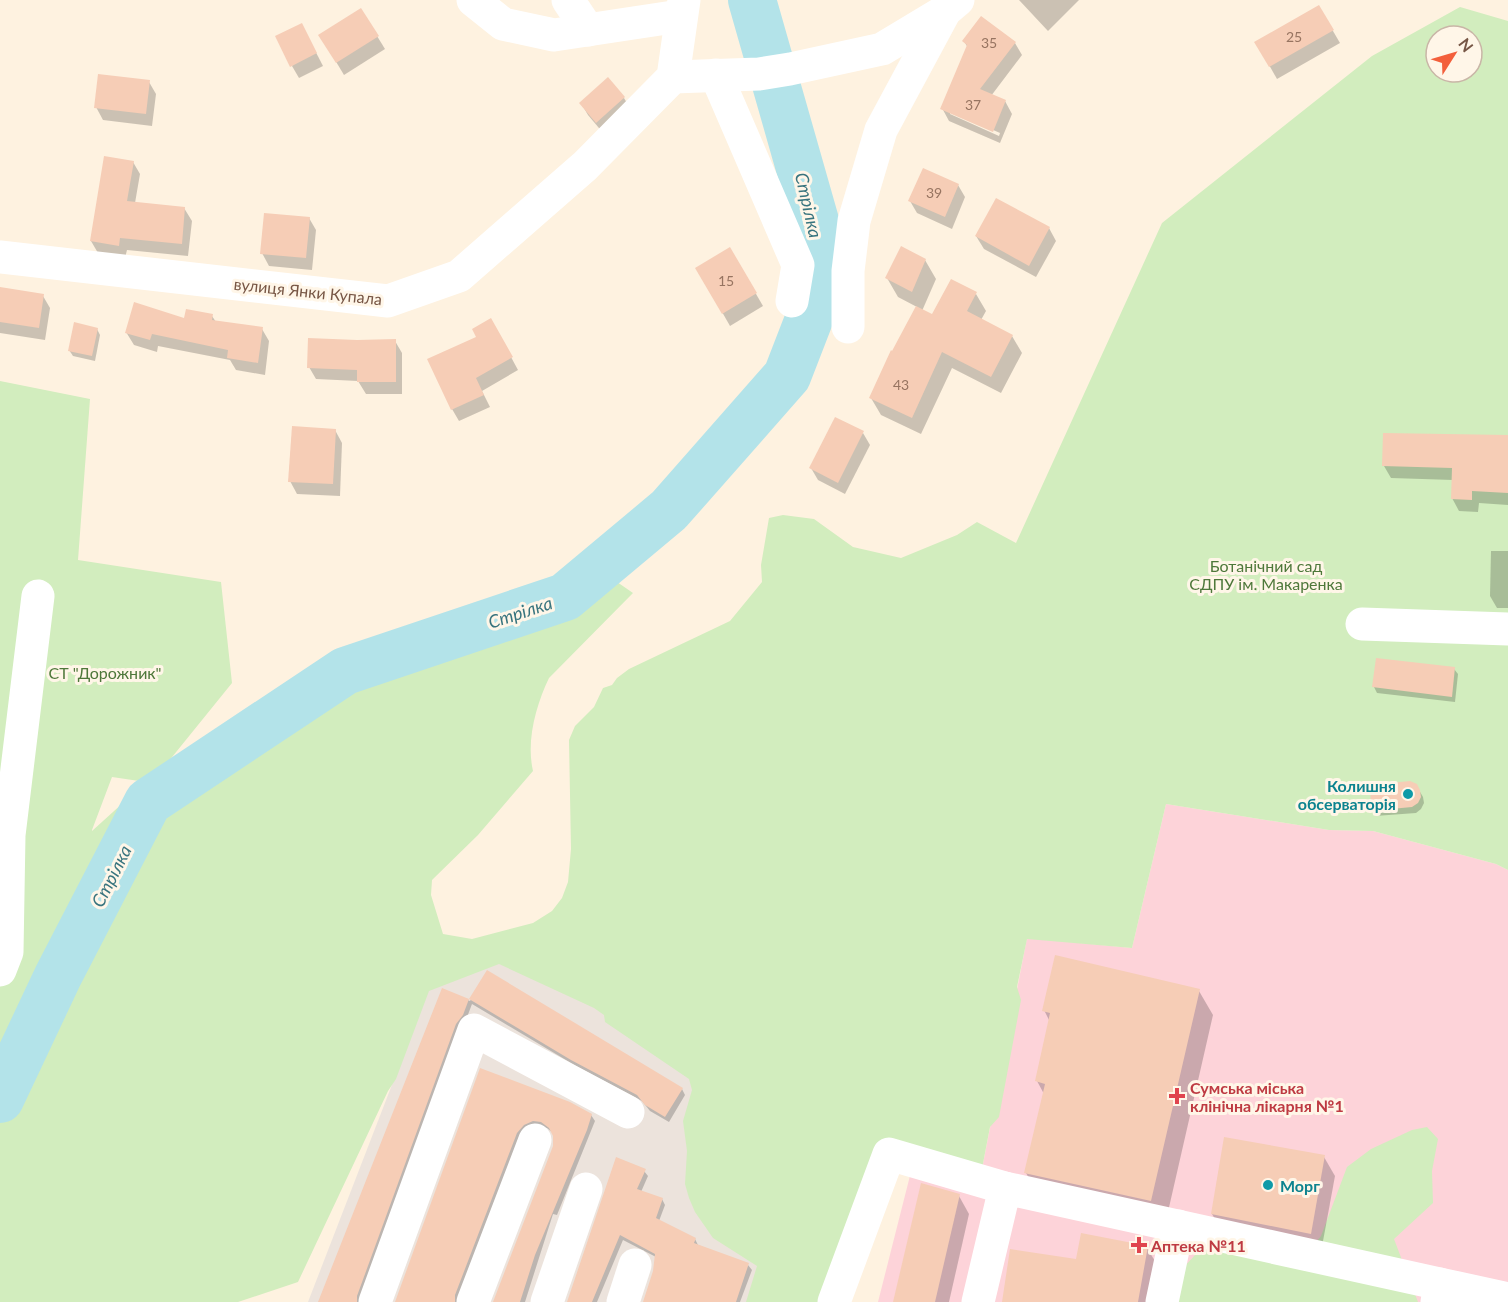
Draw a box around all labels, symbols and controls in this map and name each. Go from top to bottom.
north arrow [1424,24,1484,84]
house number: 25 [1286,28,1302,45]
house number: 35 [981,34,997,51]
text: N [1455,34,1478,55]
house number: 37 [965,96,981,113]
water label: Стрілка [791,170,827,240]
house number: 39 [926,184,942,201]
house number: 15 [718,272,734,289]
street label: вулиця Янки Купала [233,274,383,308]
house number: 43 [893,376,909,393]
park label: Ботанічний сад СДПУ ім. Макаренка [1189,556,1343,593]
water label: Стрілка [485,591,555,633]
park label: СТ "Дорожник" [48,663,162,682]
place label: Колишня обсерваторія [1298,776,1396,813]
marker: Колишня обсерваторія [1401,787,1415,801]
water label: Стрілка [86,841,136,911]
place label: Сумська міська клінічна лікарня №1 [1190,1078,1344,1115]
marker: Сумська міська клінічна лікарня №1 [1168,1087,1186,1105]
place label: Морг [1280,1176,1320,1195]
marker: Морг [1261,1178,1275,1192]
place label: Аптека №11 [1150,1236,1246,1255]
marker: Аптека №11 [1132,1238,1146,1252]

